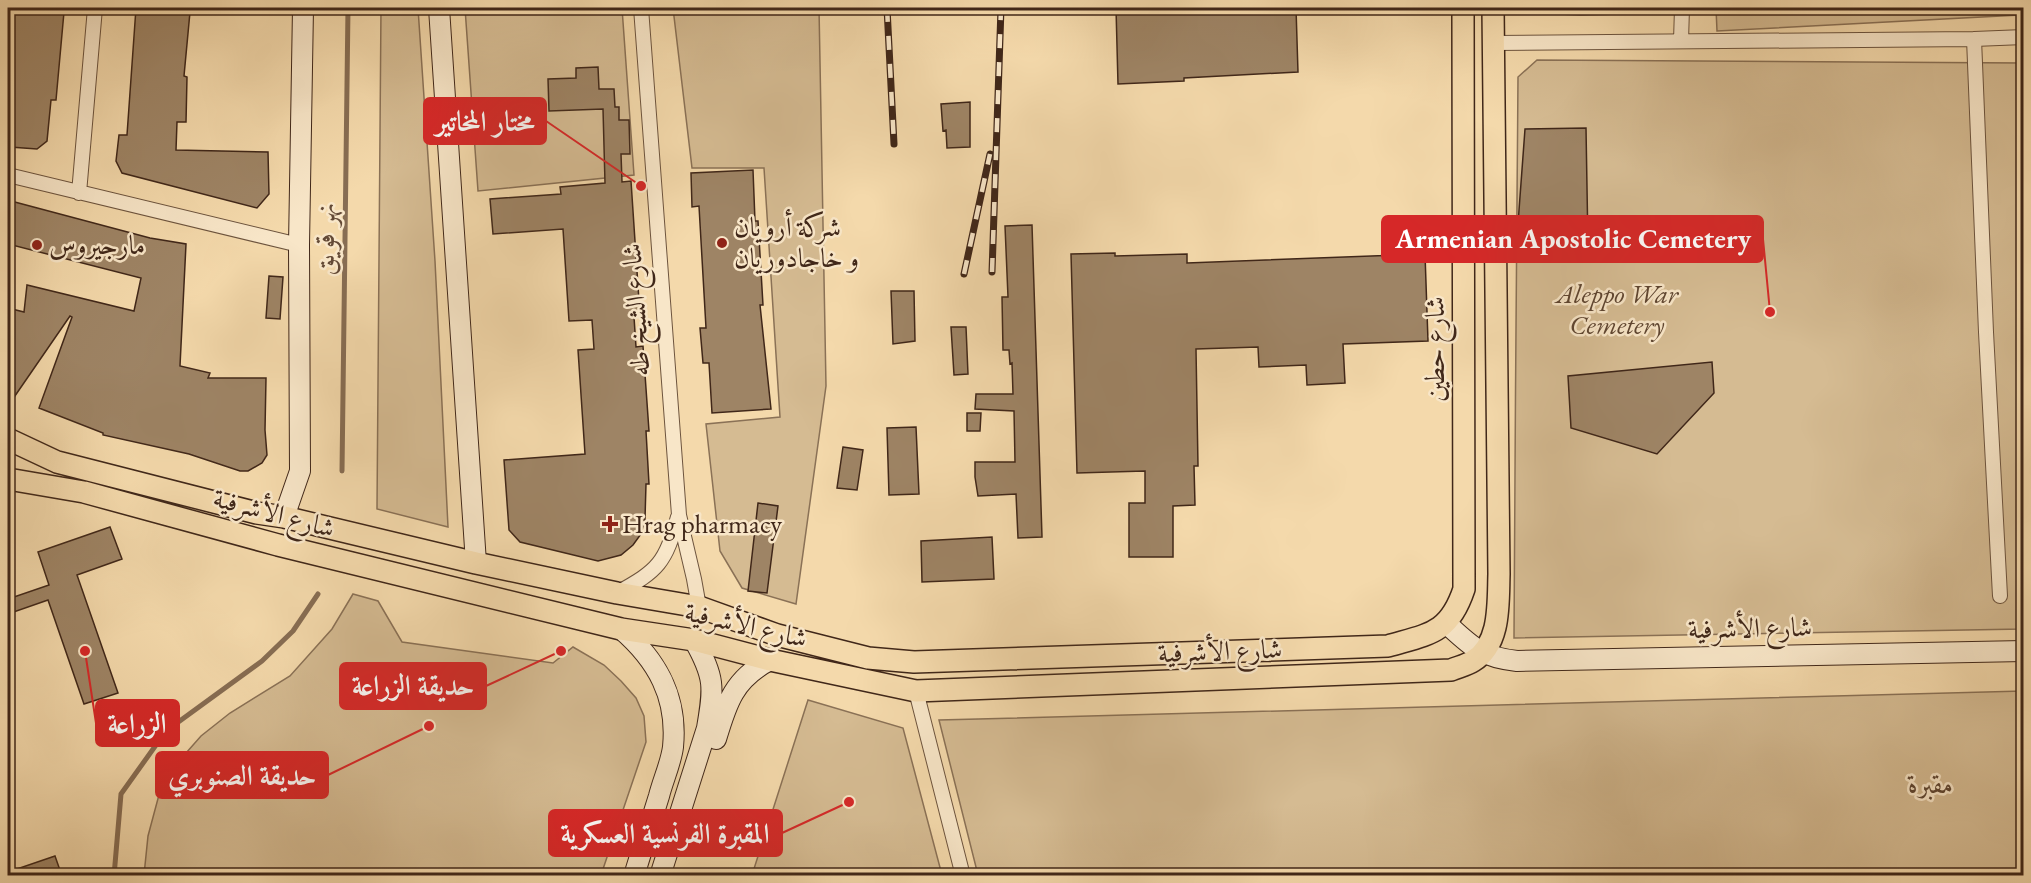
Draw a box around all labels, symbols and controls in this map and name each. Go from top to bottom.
callout: مختار المخاتير [424,98,546,144]
text: مختار المخاتير [433,103,536,139]
water label: نهر قويق [305,202,344,276]
place label: شركة أرويان و خاجادوريان [734,208,859,275]
callout: Armenian Apostolic Cemetery [1382,216,1763,262]
text: Armenian Apostolic Cemetery [1394,220,1752,256]
place label: مارجيروس [49,227,145,262]
marker: شركة أرويان و خاجادوريان [715,236,729,250]
marker: مارجيروس [30,238,44,252]
street label: شارع الشيخ طه [613,242,665,378]
park label: Aleppo War Cemetery [1554,276,1680,342]
street label: شارع حطين [1417,296,1457,402]
street label: شارع الأشرفية [208,478,339,550]
place label: Hrag pharmacy [622,506,782,541]
marker: Hrag pharmacy [603,517,617,531]
street label: شارع الأشرفية [680,592,811,660]
street label: شارع الأشرفية [1687,607,1813,651]
street label: شارع الأشرفية [1157,629,1283,675]
callout: حديقة الزراعة [340,663,486,709]
text: حديقة الزراعة [352,667,474,703]
callout: الزراعة [96,700,179,746]
text: الزراعة [107,705,167,741]
callout: حديقة الصنوبري [156,752,328,798]
text: حديقة الصنوبري [168,757,316,798]
park label: مقبرة [1907,766,1954,801]
callout: المقبرة الفرنسية العسكرية [549,810,782,856]
text: المقبرة الفرنسية العسكرية [560,815,770,852]

